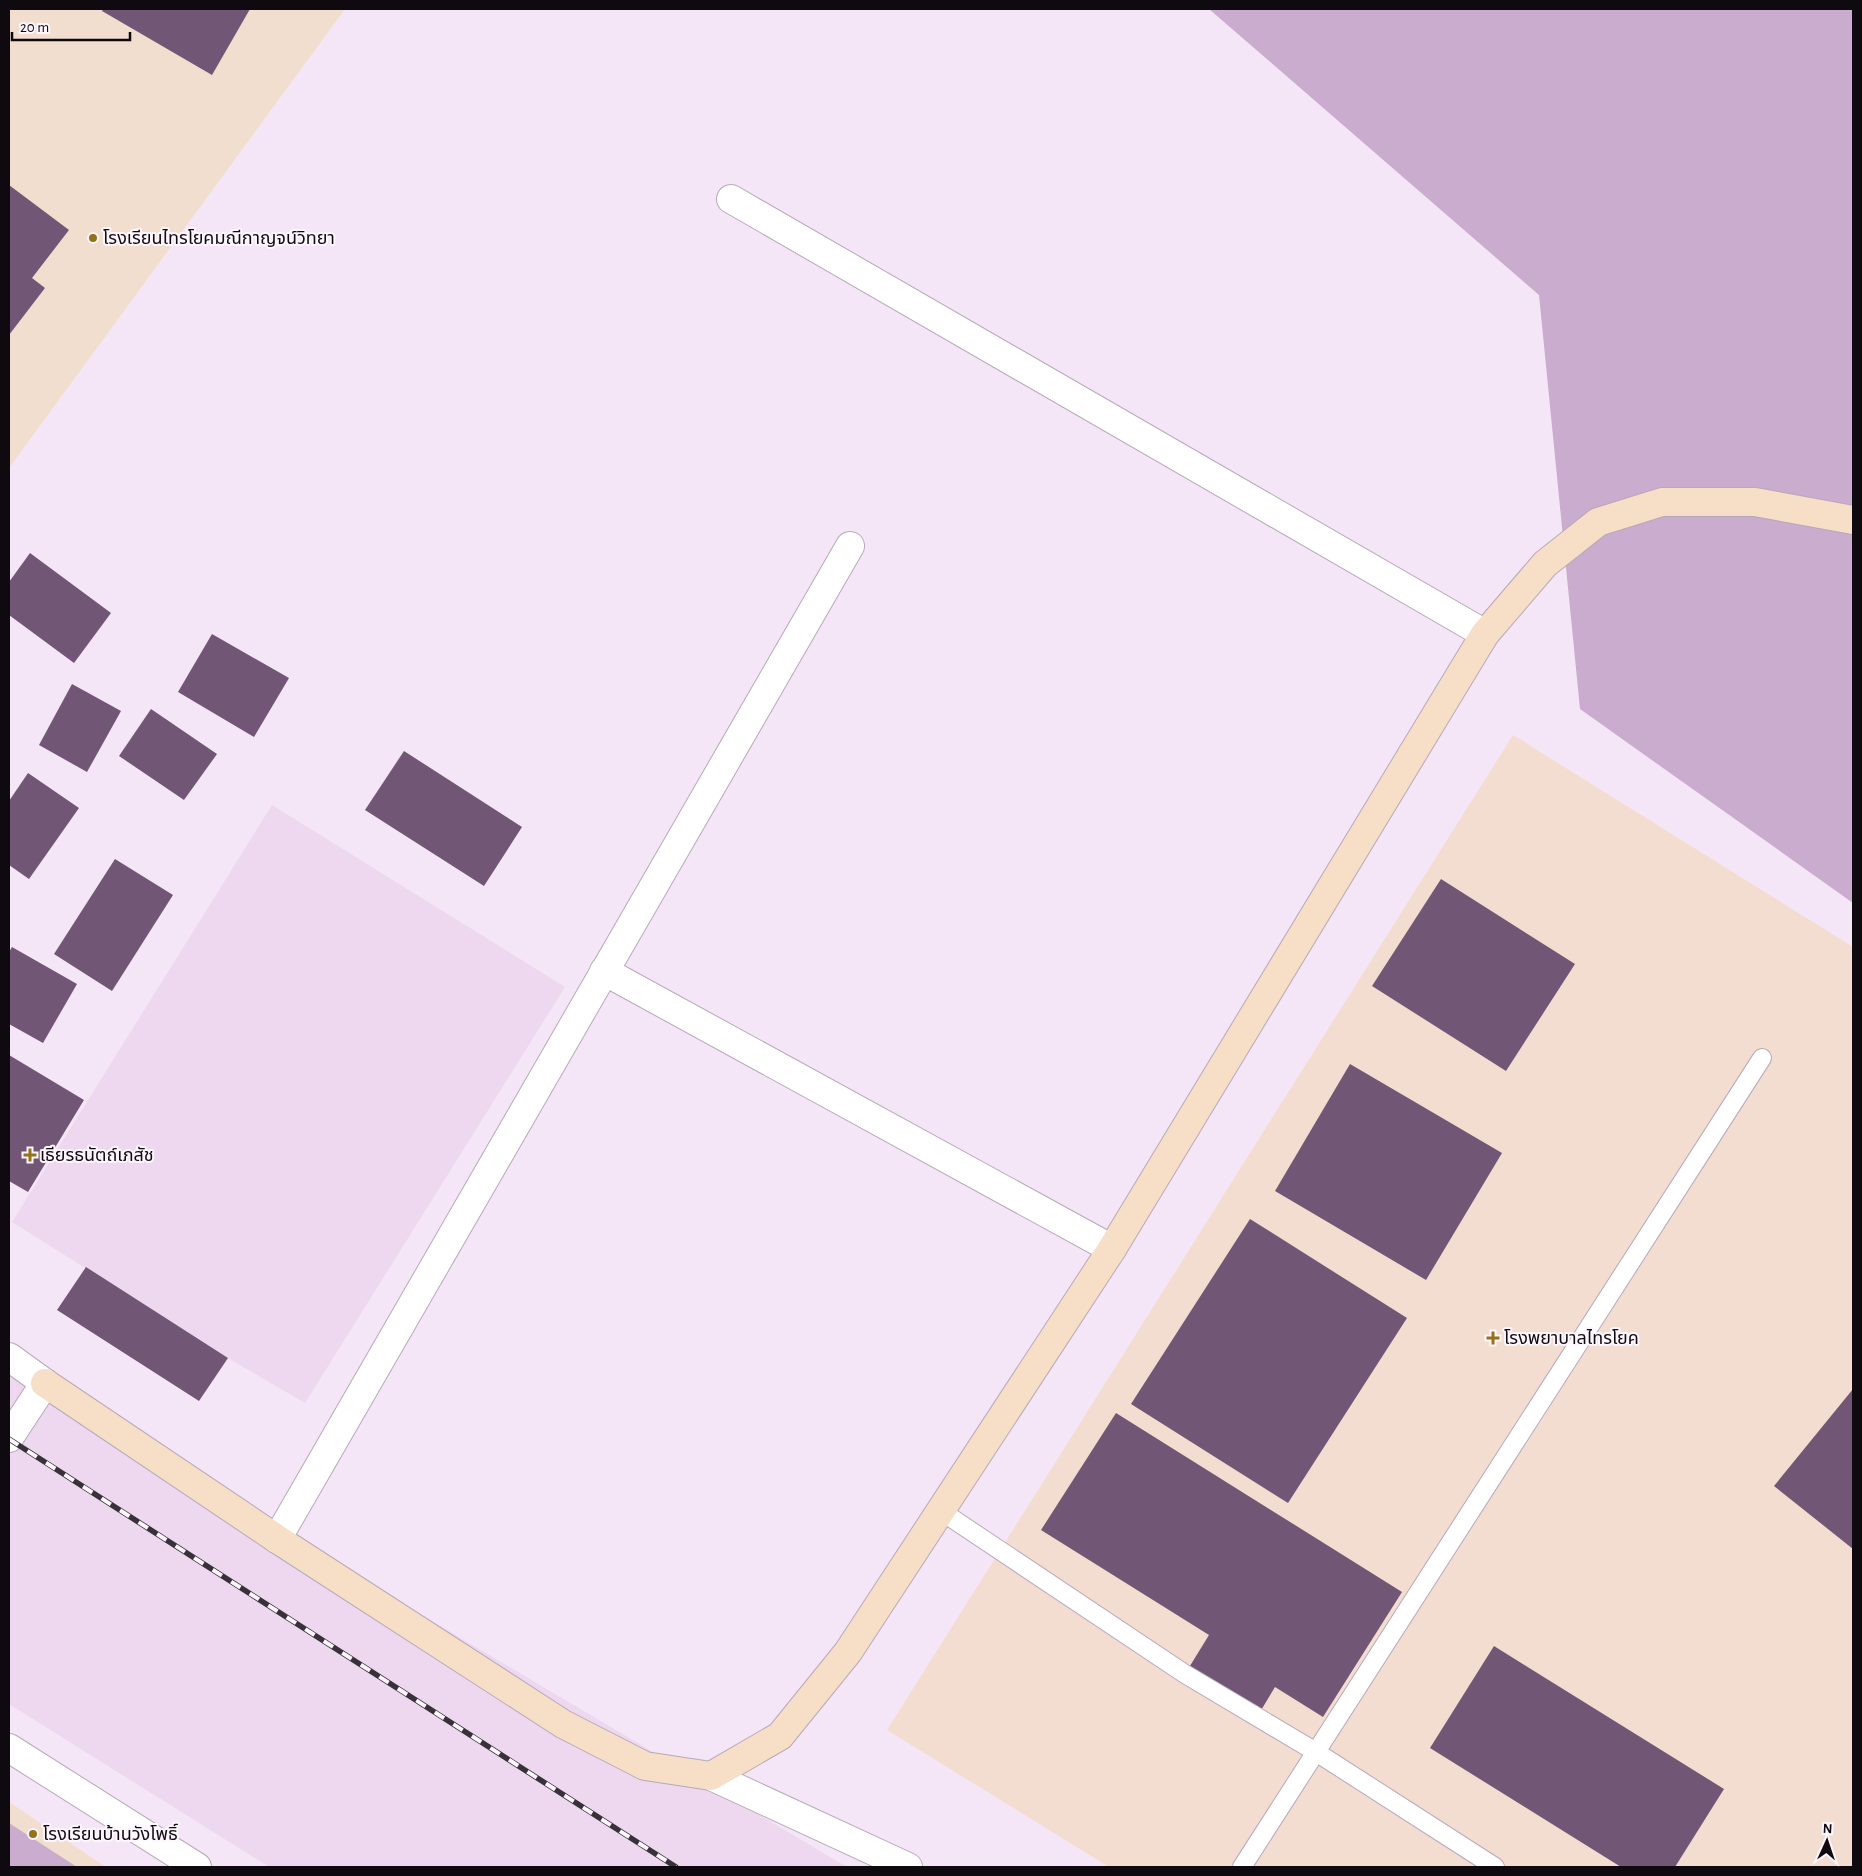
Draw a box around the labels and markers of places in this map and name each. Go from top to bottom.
place label: โรงเรียนไทรโยคมณีกาญจน์วิทยา [103,229,335,248]
marker: โรงเรียนไทรโยคมณีกาญจน์วิทยา [87,232,99,244]
place label: เธียรธนัตถ์เภสัช [40,1146,154,1165]
marker: เธียรธนัตถ์เภสัช [24,1149,36,1161]
place label: โรงพยาบาลไทรโยค [1504,1329,1639,1348]
marker: โรงพยาบาลไทรโยค [1486,1331,1500,1345]
place label: โรงเรียนบ้านวังโพธิ์ [43,1823,178,1844]
marker: โรงเรียนบ้านวังโพธิ์ [27,1828,39,1840]

